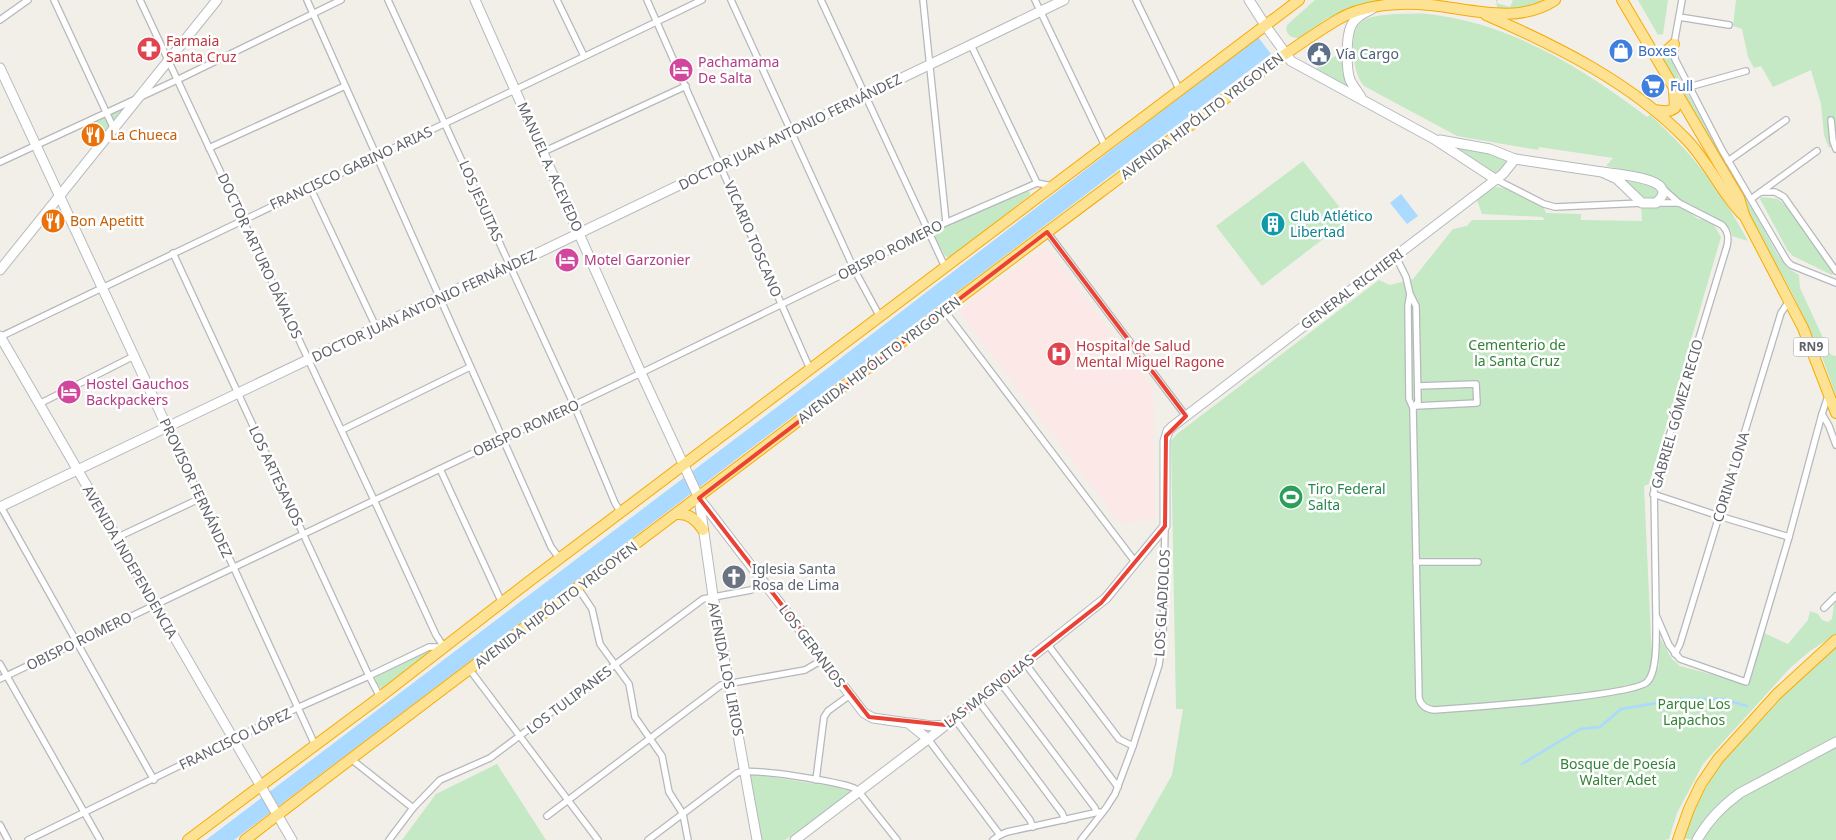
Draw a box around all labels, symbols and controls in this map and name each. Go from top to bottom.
place label: Farmaia Santa Cruz [166,31,237,66]
pharmacy icon: Farmaia Santa Cruz [136,36,162,62]
shop icon: Boxes [1608,38,1634,64]
public building icon: Vía Cargo [1306,41,1332,67]
place label: Boxes [1638,41,1677,60]
place label: Vía Cargo [1336,44,1399,63]
street label: AVENIDA HIPÓLITO YRIGOYEN [1116,48,1287,183]
place label: Pachamama De Salta [698,52,779,87]
hotel icon: Pachamama De Salta [668,57,694,83]
street label: DOCTOR JUAN ANTONIO FERNÁNDEZ [675,69,904,194]
supermarket icon: Full [1640,73,1666,99]
place label: Full [1670,76,1693,95]
street label: MANUEL A. ACEVEDO [513,99,588,235]
street label: FRANCISCO GABINO ARIAS [266,121,435,214]
restaurant icon: La Chueca [80,122,106,148]
place label: La Chueca [110,125,177,144]
street label: LOS JESUITAS [455,157,508,245]
street label: DOCTOR ARTURO DÁVALOS [214,170,307,342]
street label: VICARIO TOSCANO [720,178,787,300]
place label: Club Atlético Libertad [1290,206,1373,241]
restaurant icon: Bon Apetitt [40,208,66,234]
place label: Bon Apetitt [70,211,144,230]
building icon: Club Atlético Libertad [1260,211,1286,237]
street label: OBISPO ROMERO [834,215,945,284]
street label: GENERAL RICHIERI [1297,244,1407,333]
street label: DOCTOR JUAN ANTONIO FERNÁNDEZ [308,245,539,366]
hotel icon: Motel Garzonier [554,247,580,273]
place label: Motel Garzonier [584,250,690,269]
street label: AVENIDA HIPÓLITO YRIGOYEN [793,292,964,427]
park label: Cementerio de la Santa Cruz [1468,335,1566,370]
place label: Hospital de Salud Mental Miguel Ragone [1076,336,1224,371]
street label: GABRIEL GÓMEZ RECIO [1646,337,1707,491]
road number: RN9 [1794,338,1828,357]
hospital icon: Hospital de Salud Mental Miguel Ragone [1046,341,1072,367]
place label: Hostel Gauchos Backpackers [86,374,189,409]
hotel icon: Hostel Gauchos Backpackers [56,379,82,405]
street label: OBISPO ROMERO [470,395,582,461]
street label: PROVISOR FERNÁNDEZ [156,415,237,561]
street label: LOS ARTESANOS [245,423,308,529]
street label: CORINA LONA [1708,429,1753,524]
place label: Tiro Federal Salta [1308,479,1386,514]
street label: AVENIDA INDEPENDENCIA [79,482,182,642]
sports icon: Tiro Federal Salta [1278,484,1304,510]
street label: AVENIDA HIPÓLITO YRIGOYEN [470,537,641,672]
street label: LOS GLADIOLOS [1149,549,1174,657]
place label: Iglesia Santa Rosa de Lima [752,559,839,594]
church icon: Iglesia Santa Rosa de Lima [721,564,747,590]
street label: AVENIDA LOS LIRIOS [704,600,749,738]
street label: LOS GERANIOS [775,600,850,691]
street label: OBISPO ROMERO [23,607,135,674]
street label: LAS MAGNOLIAS [940,649,1038,732]
street label: LOS TULIPANES [522,661,615,738]
park label: Parque Los Lapachos [1657,694,1731,729]
street label: FRANCISCO LÓPEZ [176,703,294,774]
park label: Bosque de Poesía Walter Adet [1560,754,1676,789]

